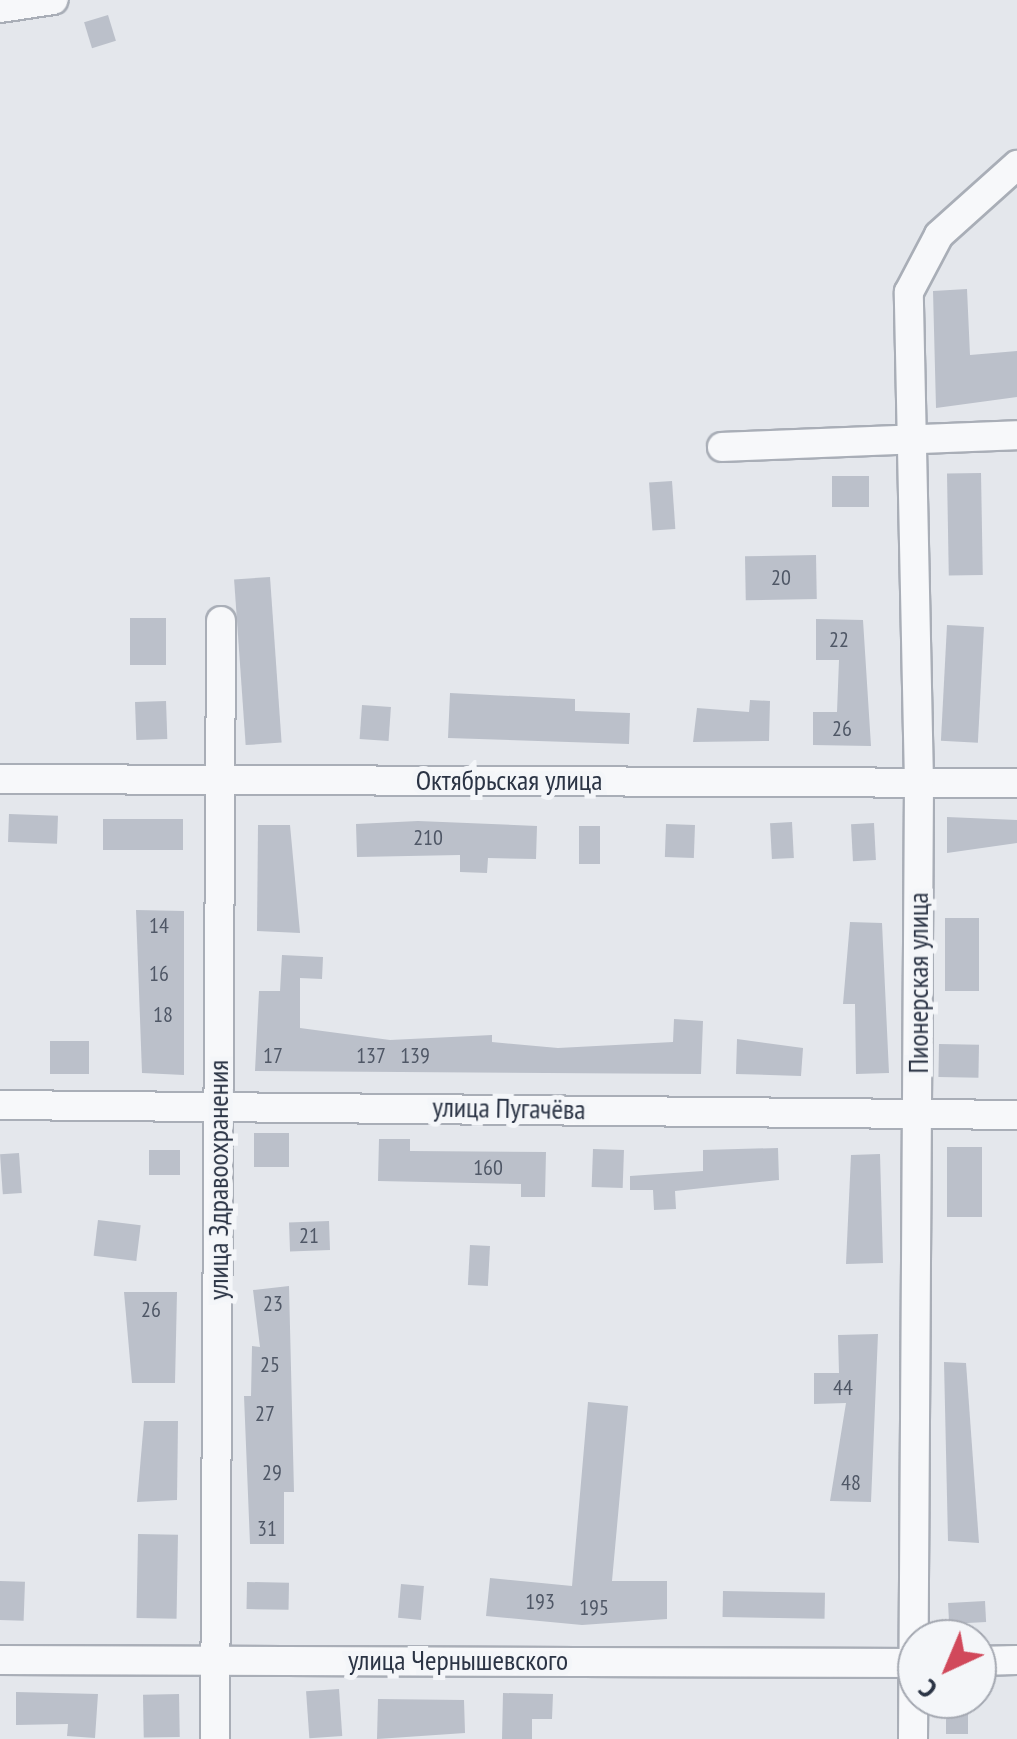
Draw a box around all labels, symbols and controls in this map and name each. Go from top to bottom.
house number: 20 [771,565,791,591]
house number: 22 [829,627,849,653]
house number: 26 [832,716,852,742]
street label: Октябрьская улица [416,763,602,797]
house number: 210 [413,825,443,851]
street label: Пионерская улица [901,892,935,1074]
house number: 14 [149,913,169,939]
house number: 16 [149,961,169,987]
house number: 18 [153,1002,173,1028]
house number: 17 [263,1043,283,1069]
house number: 137 [356,1043,386,1069]
house number: 139 [400,1043,430,1069]
street label: улица Здравоохранения [201,1060,235,1300]
street label: улица Пугачёва [432,1090,586,1126]
house number: 160 [473,1155,503,1181]
house number: 21 [299,1223,319,1249]
house number: 23 [263,1291,283,1317]
house number: 26 [141,1297,161,1323]
house number: 25 [260,1352,280,1378]
house number: 44 [833,1375,853,1401]
house number: 27 [255,1401,275,1427]
house number: 29 [262,1460,282,1486]
house number: 48 [841,1470,861,1496]
house number: 31 [257,1516,277,1542]
house number: 193 [525,1589,555,1615]
house number: 195 [579,1595,609,1621]
north arrow [897,1619,997,1719]
street label: улица Чернышевского [348,1643,568,1677]
text: С [910,1672,945,1707]

